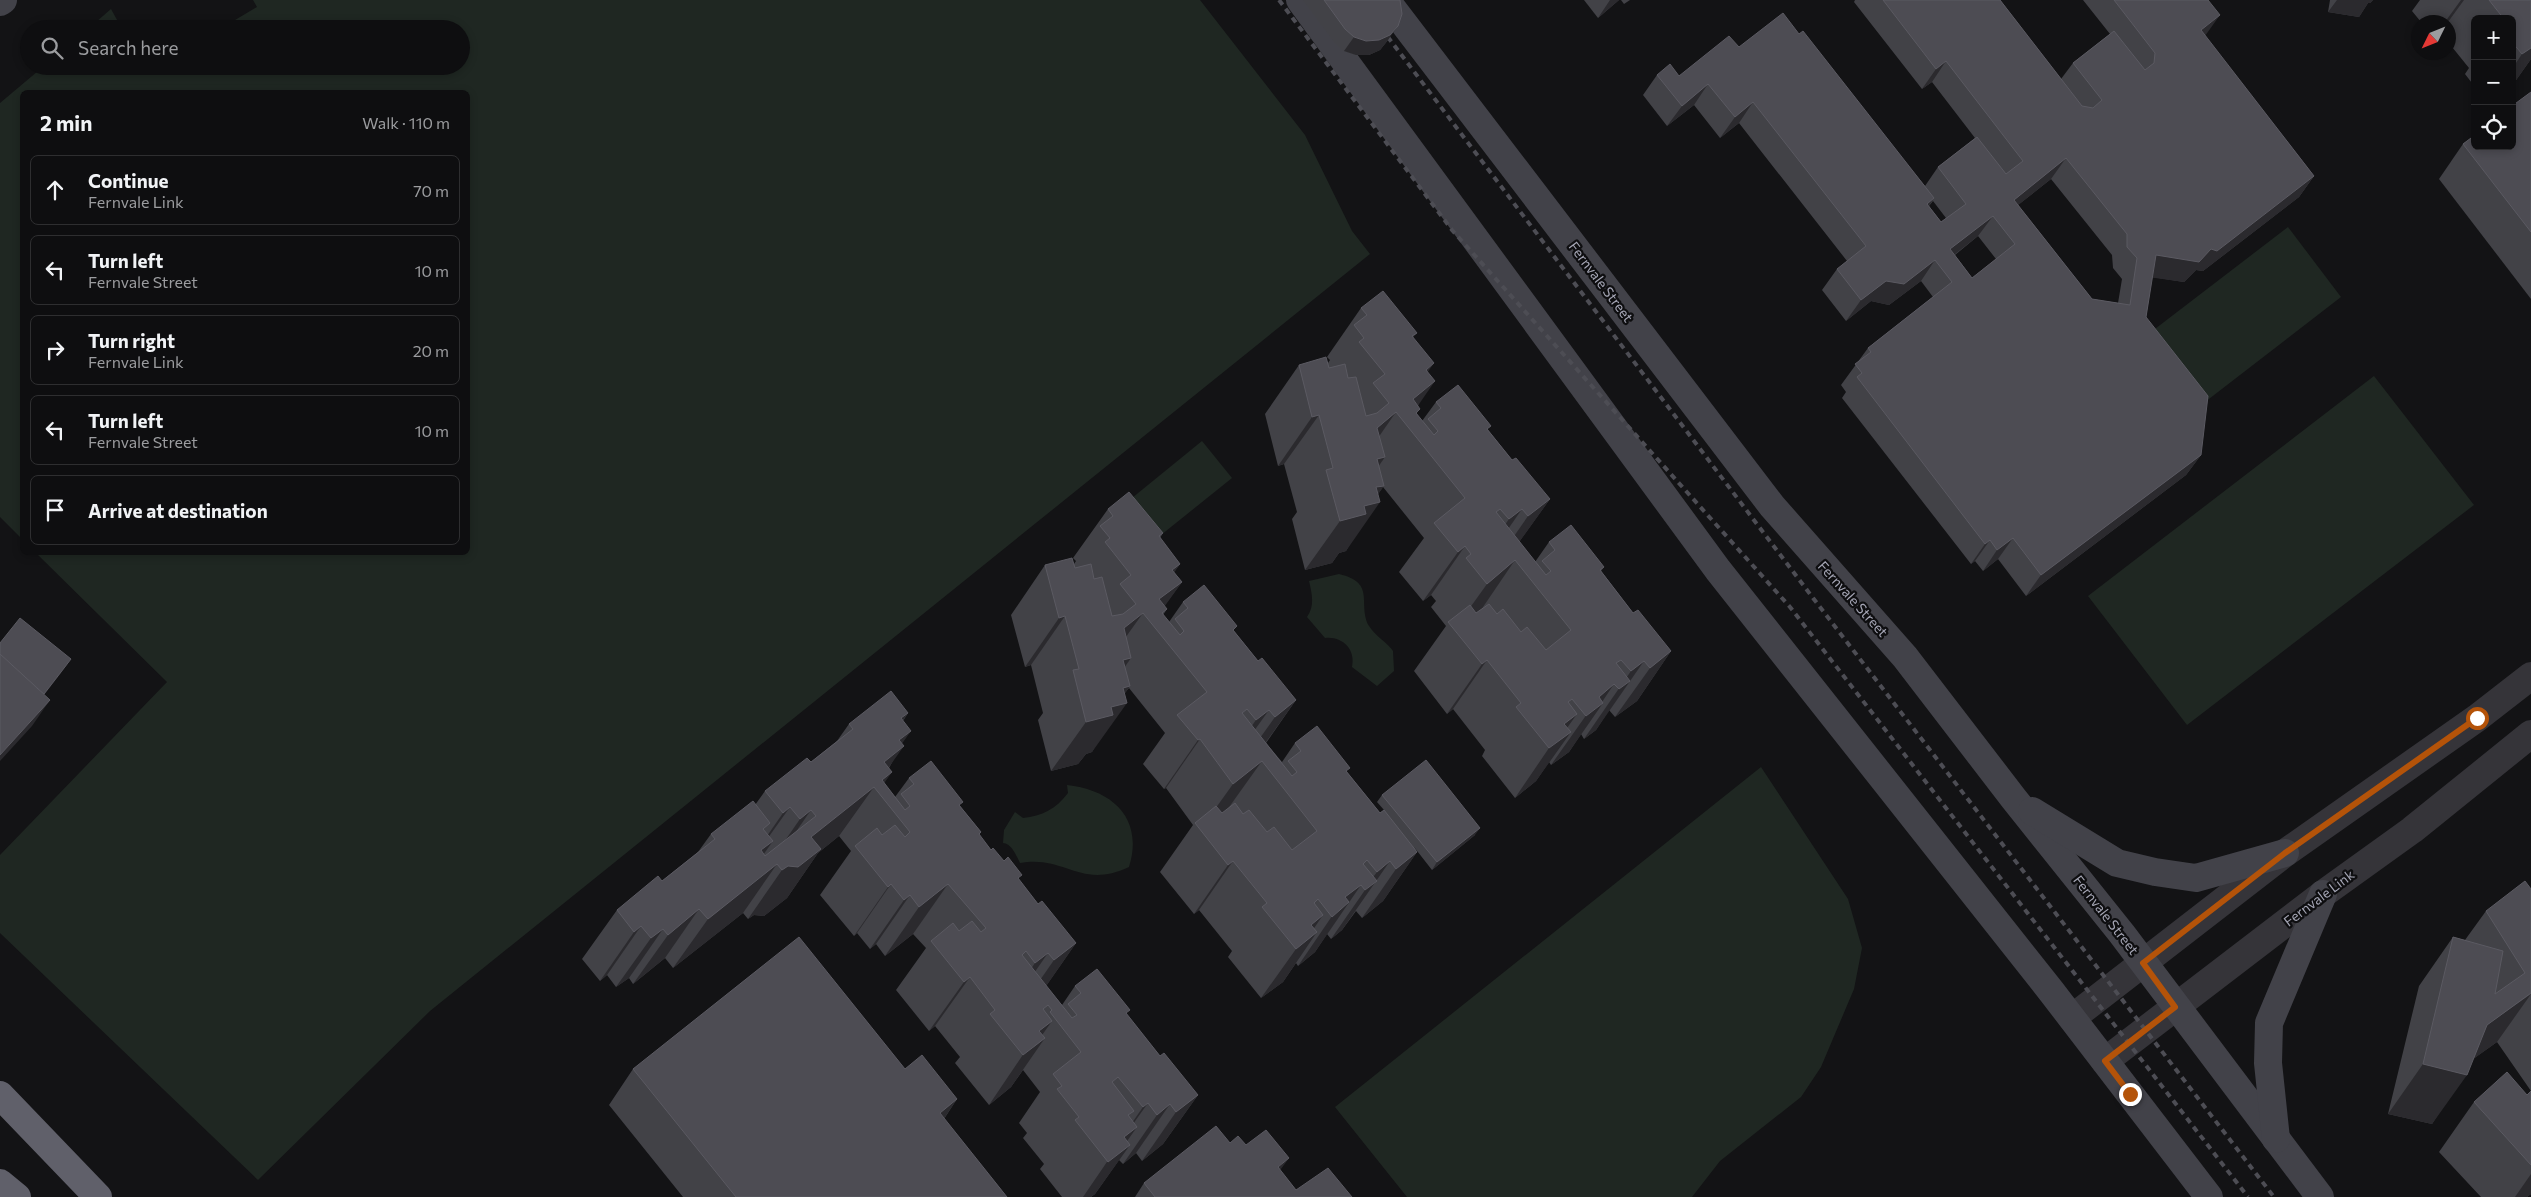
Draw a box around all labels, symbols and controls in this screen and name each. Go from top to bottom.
north arrow [2411,15,2456,60]
map controls [2471,15,2516,150]
button: + [2471,15,2516,60]
search box [20,20,470,75]
icon: search [38,34,66,62]
text: Search here [78,36,178,59]
button: − [2471,60,2516,105]
button: locate [2471,105,2516,150]
text: 2 min [40,110,92,135]
text: Walk · 110 m [362,113,450,132]
text: Continue [88,169,168,192]
icon: ahead [41,176,69,204]
text: 70 m [413,181,449,200]
text: Fernvale Link [88,192,184,211]
street label: Fernvale Street [1566,238,1637,325]
text: Turn left [88,249,163,272]
icon: left [41,256,69,284]
text: 10 m [415,261,449,280]
text: Fernvale Street [88,272,198,291]
text: Turn right [88,329,175,352]
icon: right [41,336,69,364]
text: 20 m [413,341,449,360]
text: Fernvale Link [88,352,184,371]
text: Turn left [88,409,163,432]
icon: left [41,416,69,444]
text: 10 m [415,421,449,440]
text: Fernvale Street [88,432,198,451]
icon: arrive [41,496,69,524]
text: Arrive at destination [88,499,268,522]
street label: Fernvale Street [1815,557,1892,640]
route start [2466,707,2489,730]
street label: Fernvale Link [2280,865,2358,930]
street label: Fernvale Street [2070,872,2143,958]
route end [2119,1083,2142,1106]

